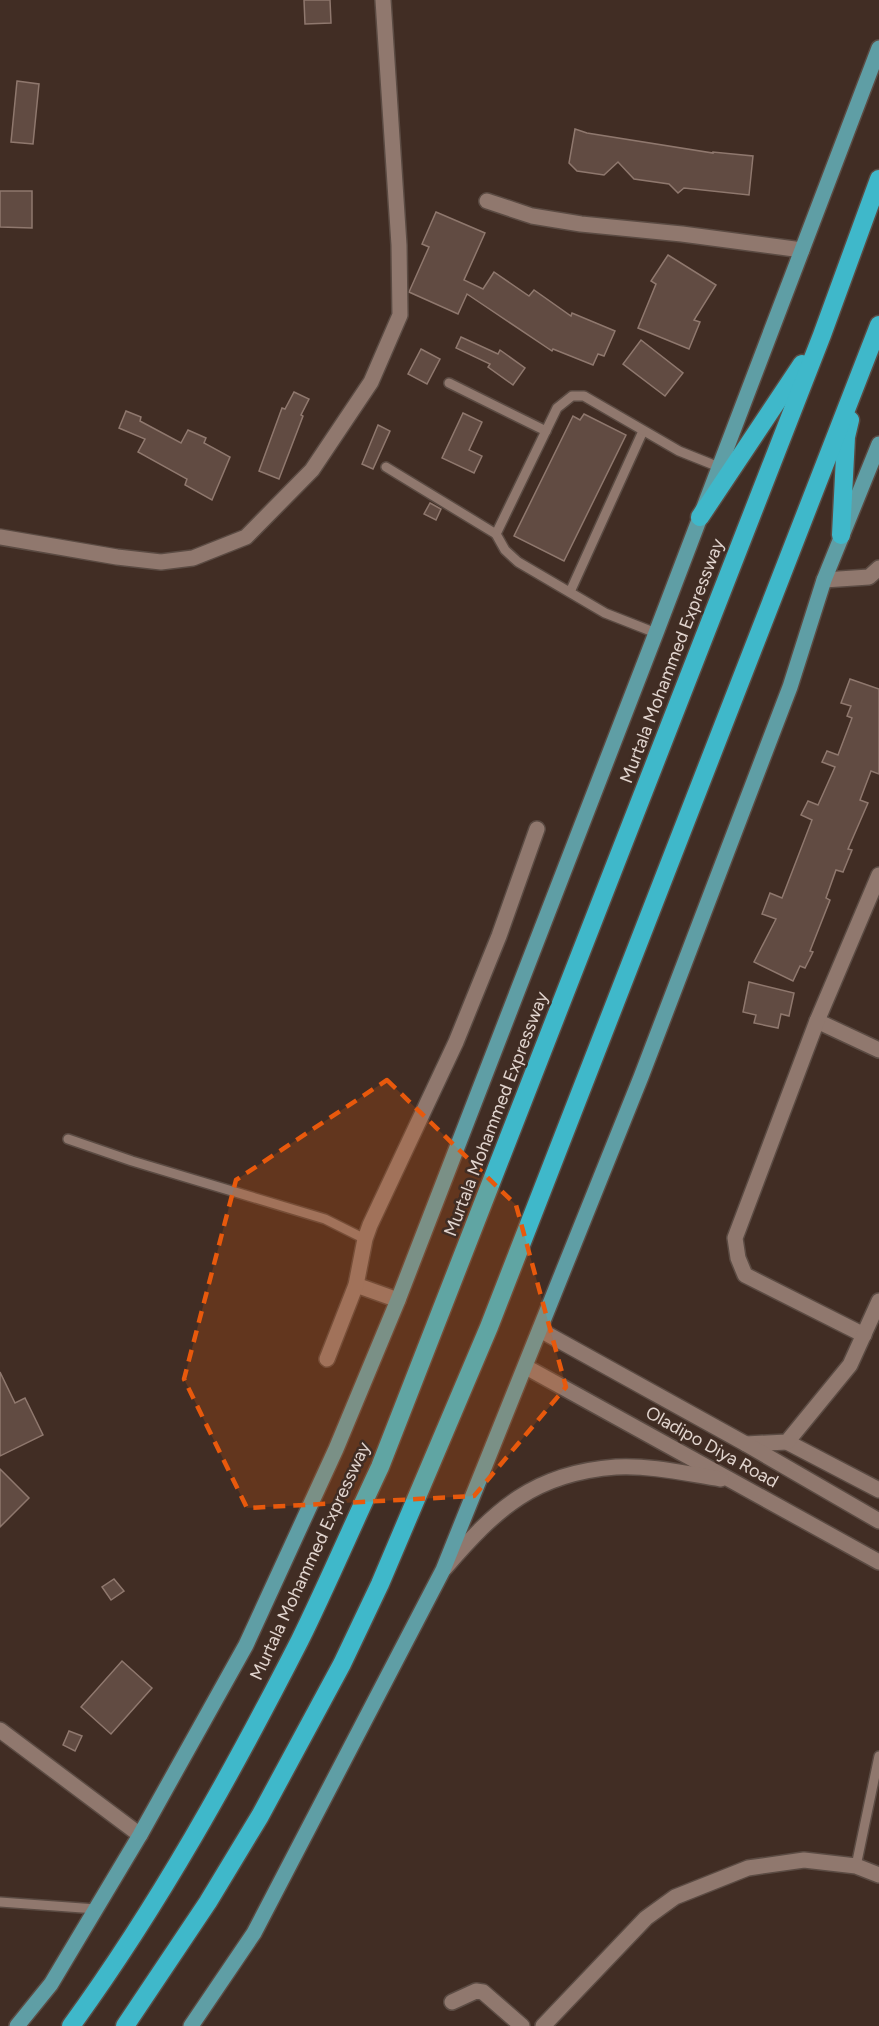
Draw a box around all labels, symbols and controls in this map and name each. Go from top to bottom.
street label: Murtala Mohammed Expressway [615,535,729,786]
street label: Murtala Mohammed Expressway [439,988,553,1239]
street label: Oladipo Diya Road [642,1401,782,1493]
street label: Murtala Mohammed Expressway [245,1438,375,1684]

